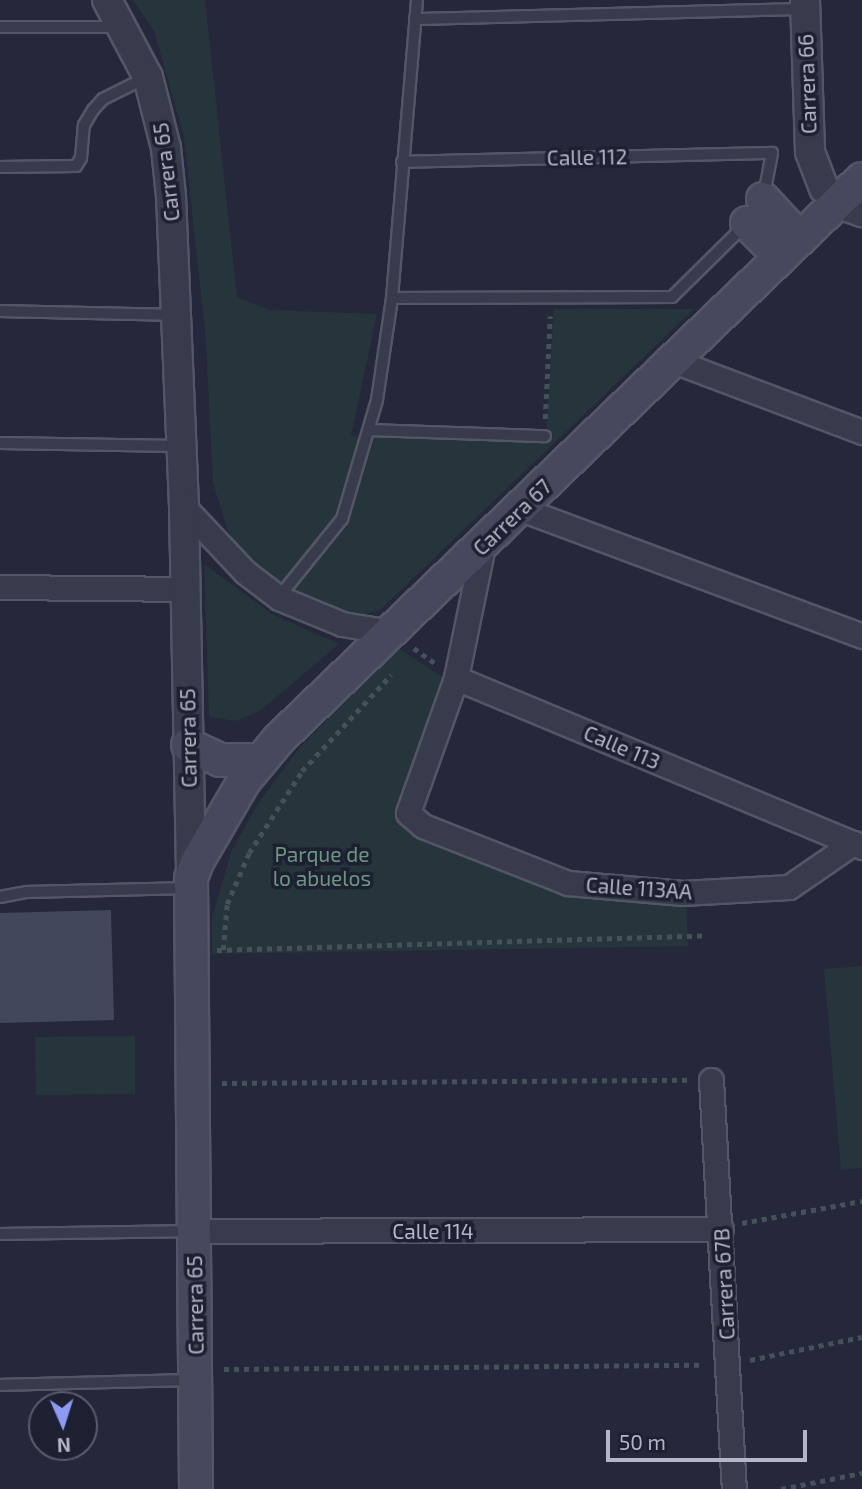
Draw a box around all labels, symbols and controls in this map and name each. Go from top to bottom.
street label: Carrera 66 [793,34,821,134]
street label: Carrera 65 [147,121,185,223]
street label: Calle 112 [547,144,627,170]
street label: Carrera 67 [468,474,556,560]
street label: Carrera 65 [175,688,201,788]
street label: Calle 113 [580,720,664,774]
park label: Parque de lo abuelos [273,841,371,891]
street label: Calle 113AA [585,872,693,904]
street label: Calle 114 [392,1218,474,1244]
street label: Carrera 67B [708,1228,740,1340]
street label: Carrera 65 [182,1255,208,1355]
north arrow [28,1391,98,1461]
scale bar [610,1416,811,1460]
text: 50 m [619,1429,666,1454]
text: N [57,1434,71,1457]

